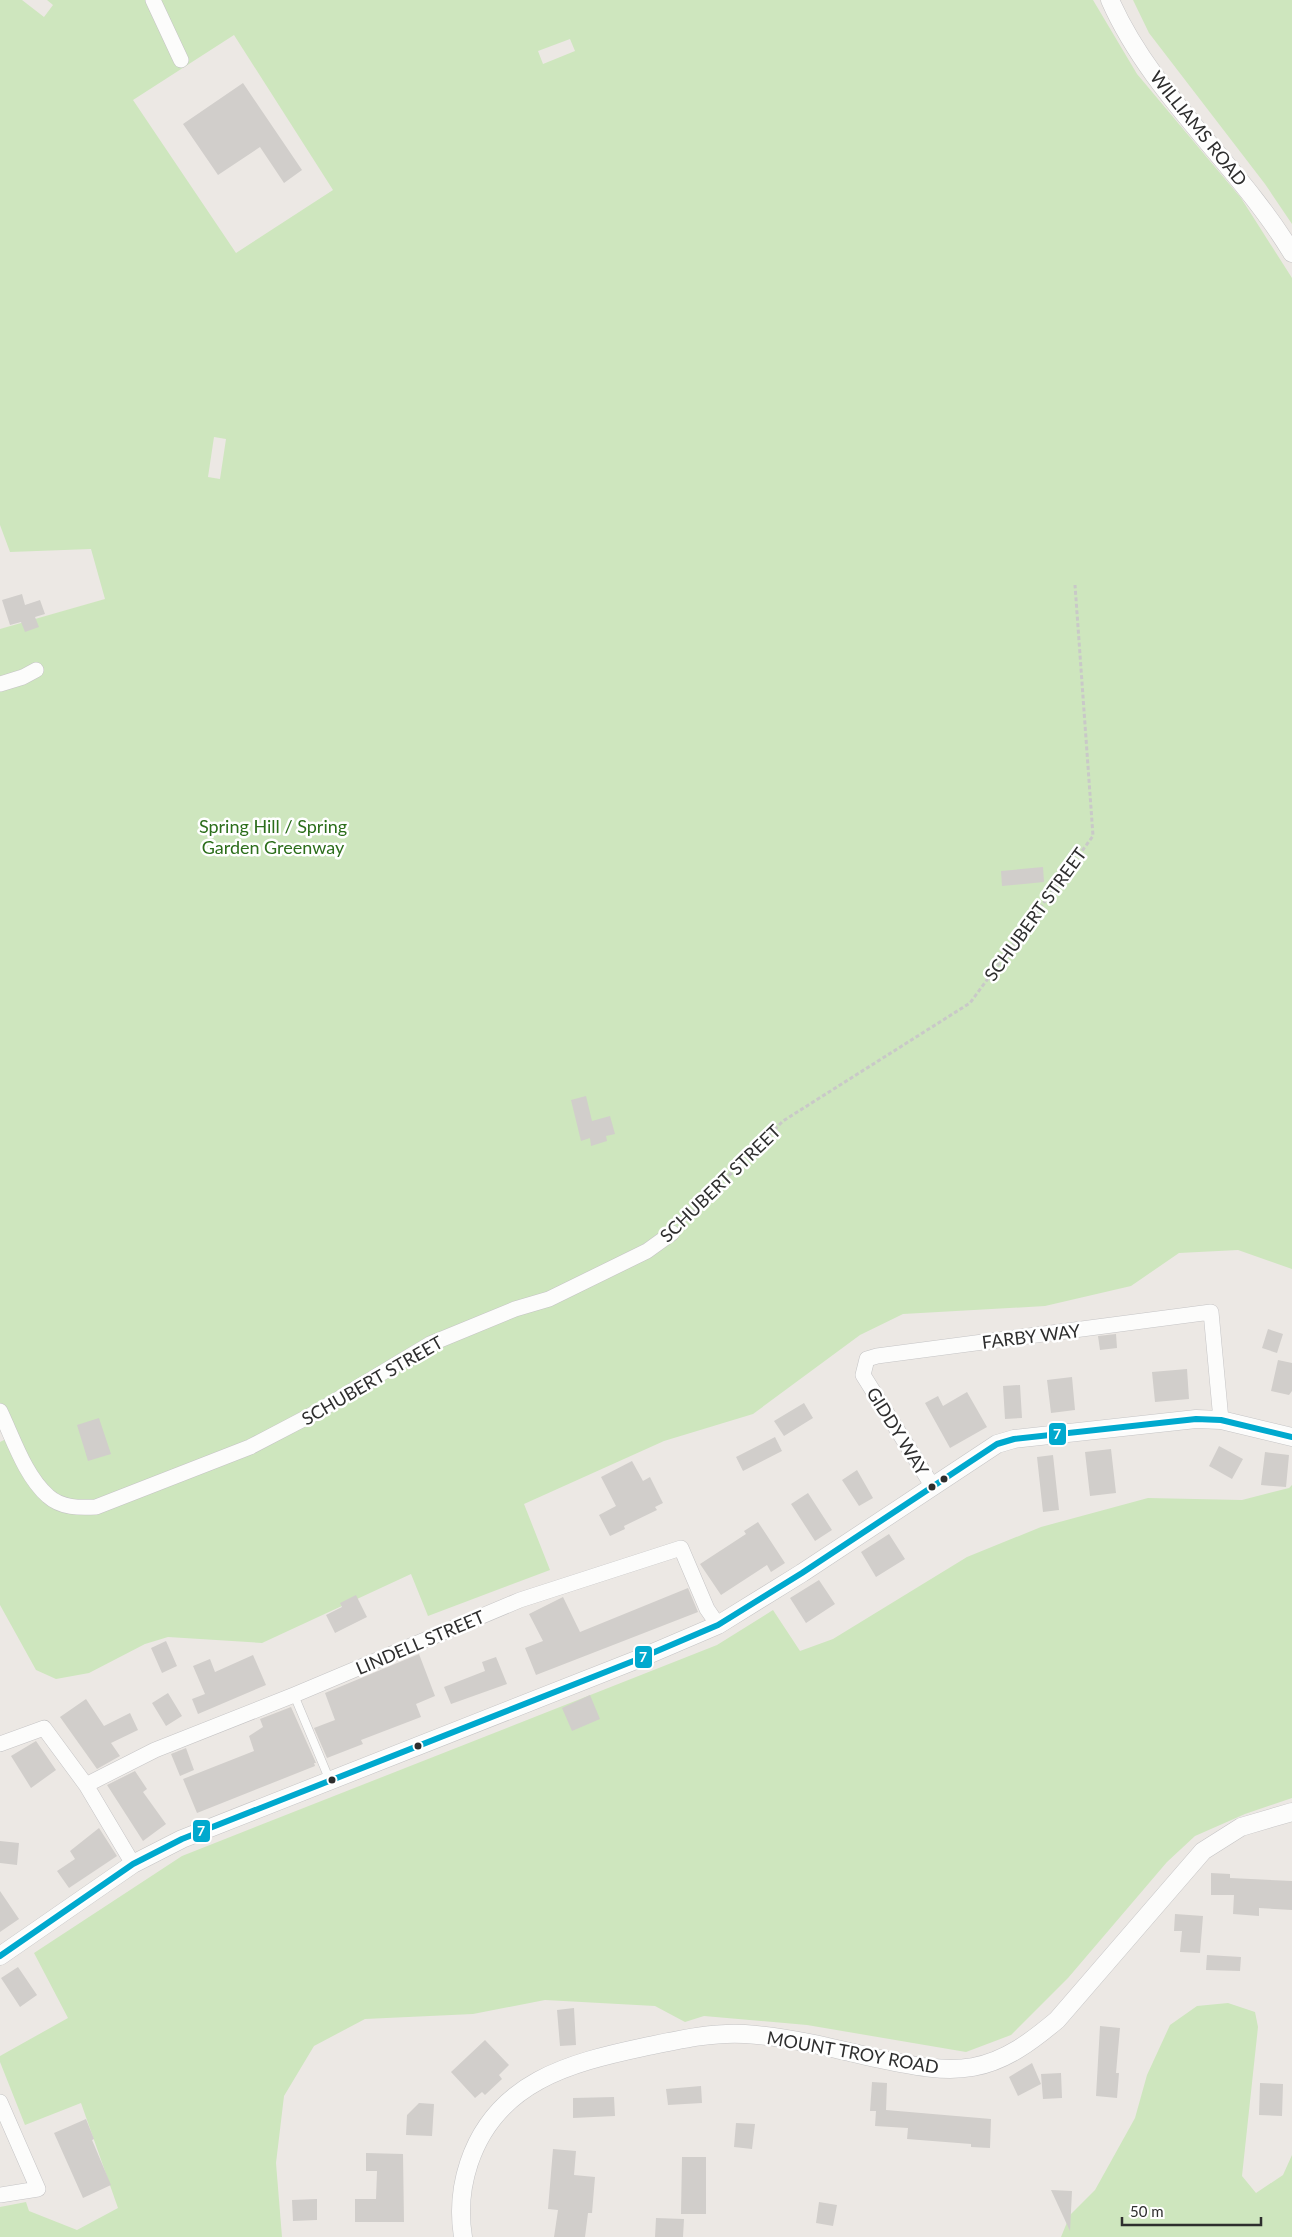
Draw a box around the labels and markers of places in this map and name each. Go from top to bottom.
unlabelled marker [939,1474,949,1484]
unlabelled marker [927,1482,937,1492]
unlabelled marker [413,1741,423,1751]
unlabelled marker [327,1775,337,1785]

